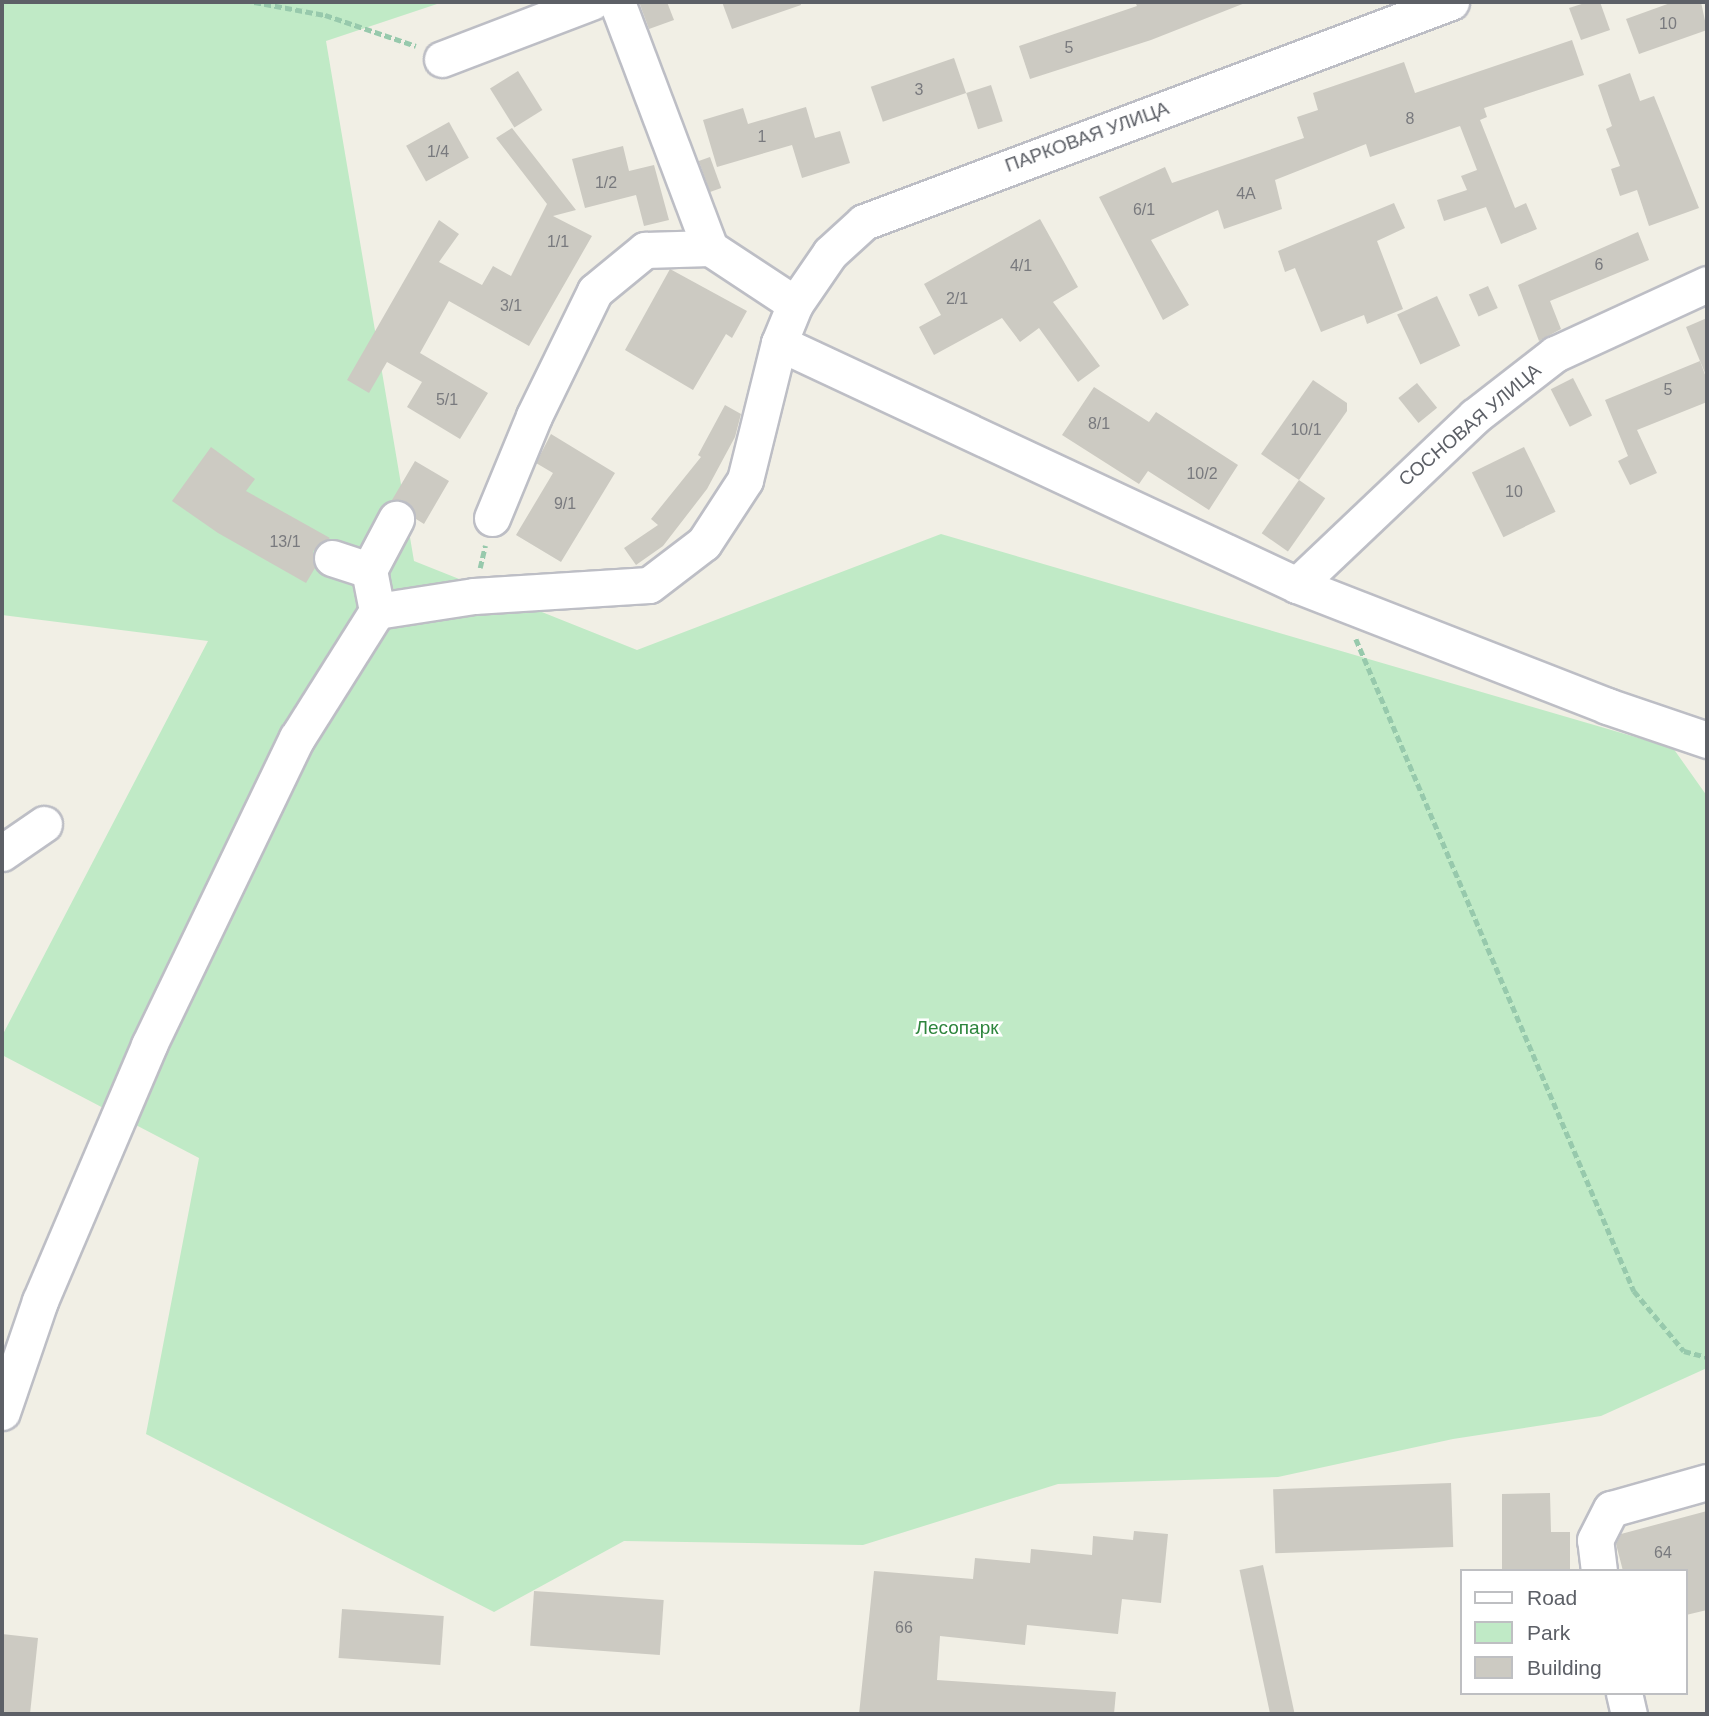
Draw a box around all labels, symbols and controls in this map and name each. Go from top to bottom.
house number: 10 [1659,14,1677,34]
house number: 5 [1065,38,1073,58]
house number: 3 [915,80,923,100]
street label: ПАРКОВАЯ УЛИЦА [1002,97,1172,177]
house number: 8 [1406,109,1414,129]
house number: 1 [758,127,766,147]
house number: 1/4 [427,142,449,162]
house number: 1/2 [595,173,617,193]
house number: 4А [1236,184,1256,204]
house number: 6/1 [1133,200,1155,220]
house number: 1/1 [547,232,569,252]
house number: 6 [1595,255,1603,275]
house number: 4/1 [1010,256,1032,276]
house number: 2/1 [946,289,968,309]
house number: 3/1 [500,296,522,316]
street label: СОСНОВАЯ УЛИЦА [1394,359,1546,491]
house number: 5 [1664,380,1672,400]
house number: 5/1 [436,390,458,410]
house number: 8/1 [1088,414,1110,434]
house number: 10/1 [1290,420,1322,440]
house number: 10/2 [1186,464,1218,484]
house number: 10 [1505,482,1523,502]
house number: 9/1 [554,494,576,514]
house number: 13/1 [269,532,301,552]
park label: Лесопарк [915,1017,999,1039]
house number: 64 [1654,1543,1672,1563]
legend [1460,1569,1688,1695]
text: Road [1527,1586,1577,1609]
house number: 66 [895,1618,913,1638]
text: Park [1527,1621,1570,1644]
text: Building [1527,1656,1602,1679]

